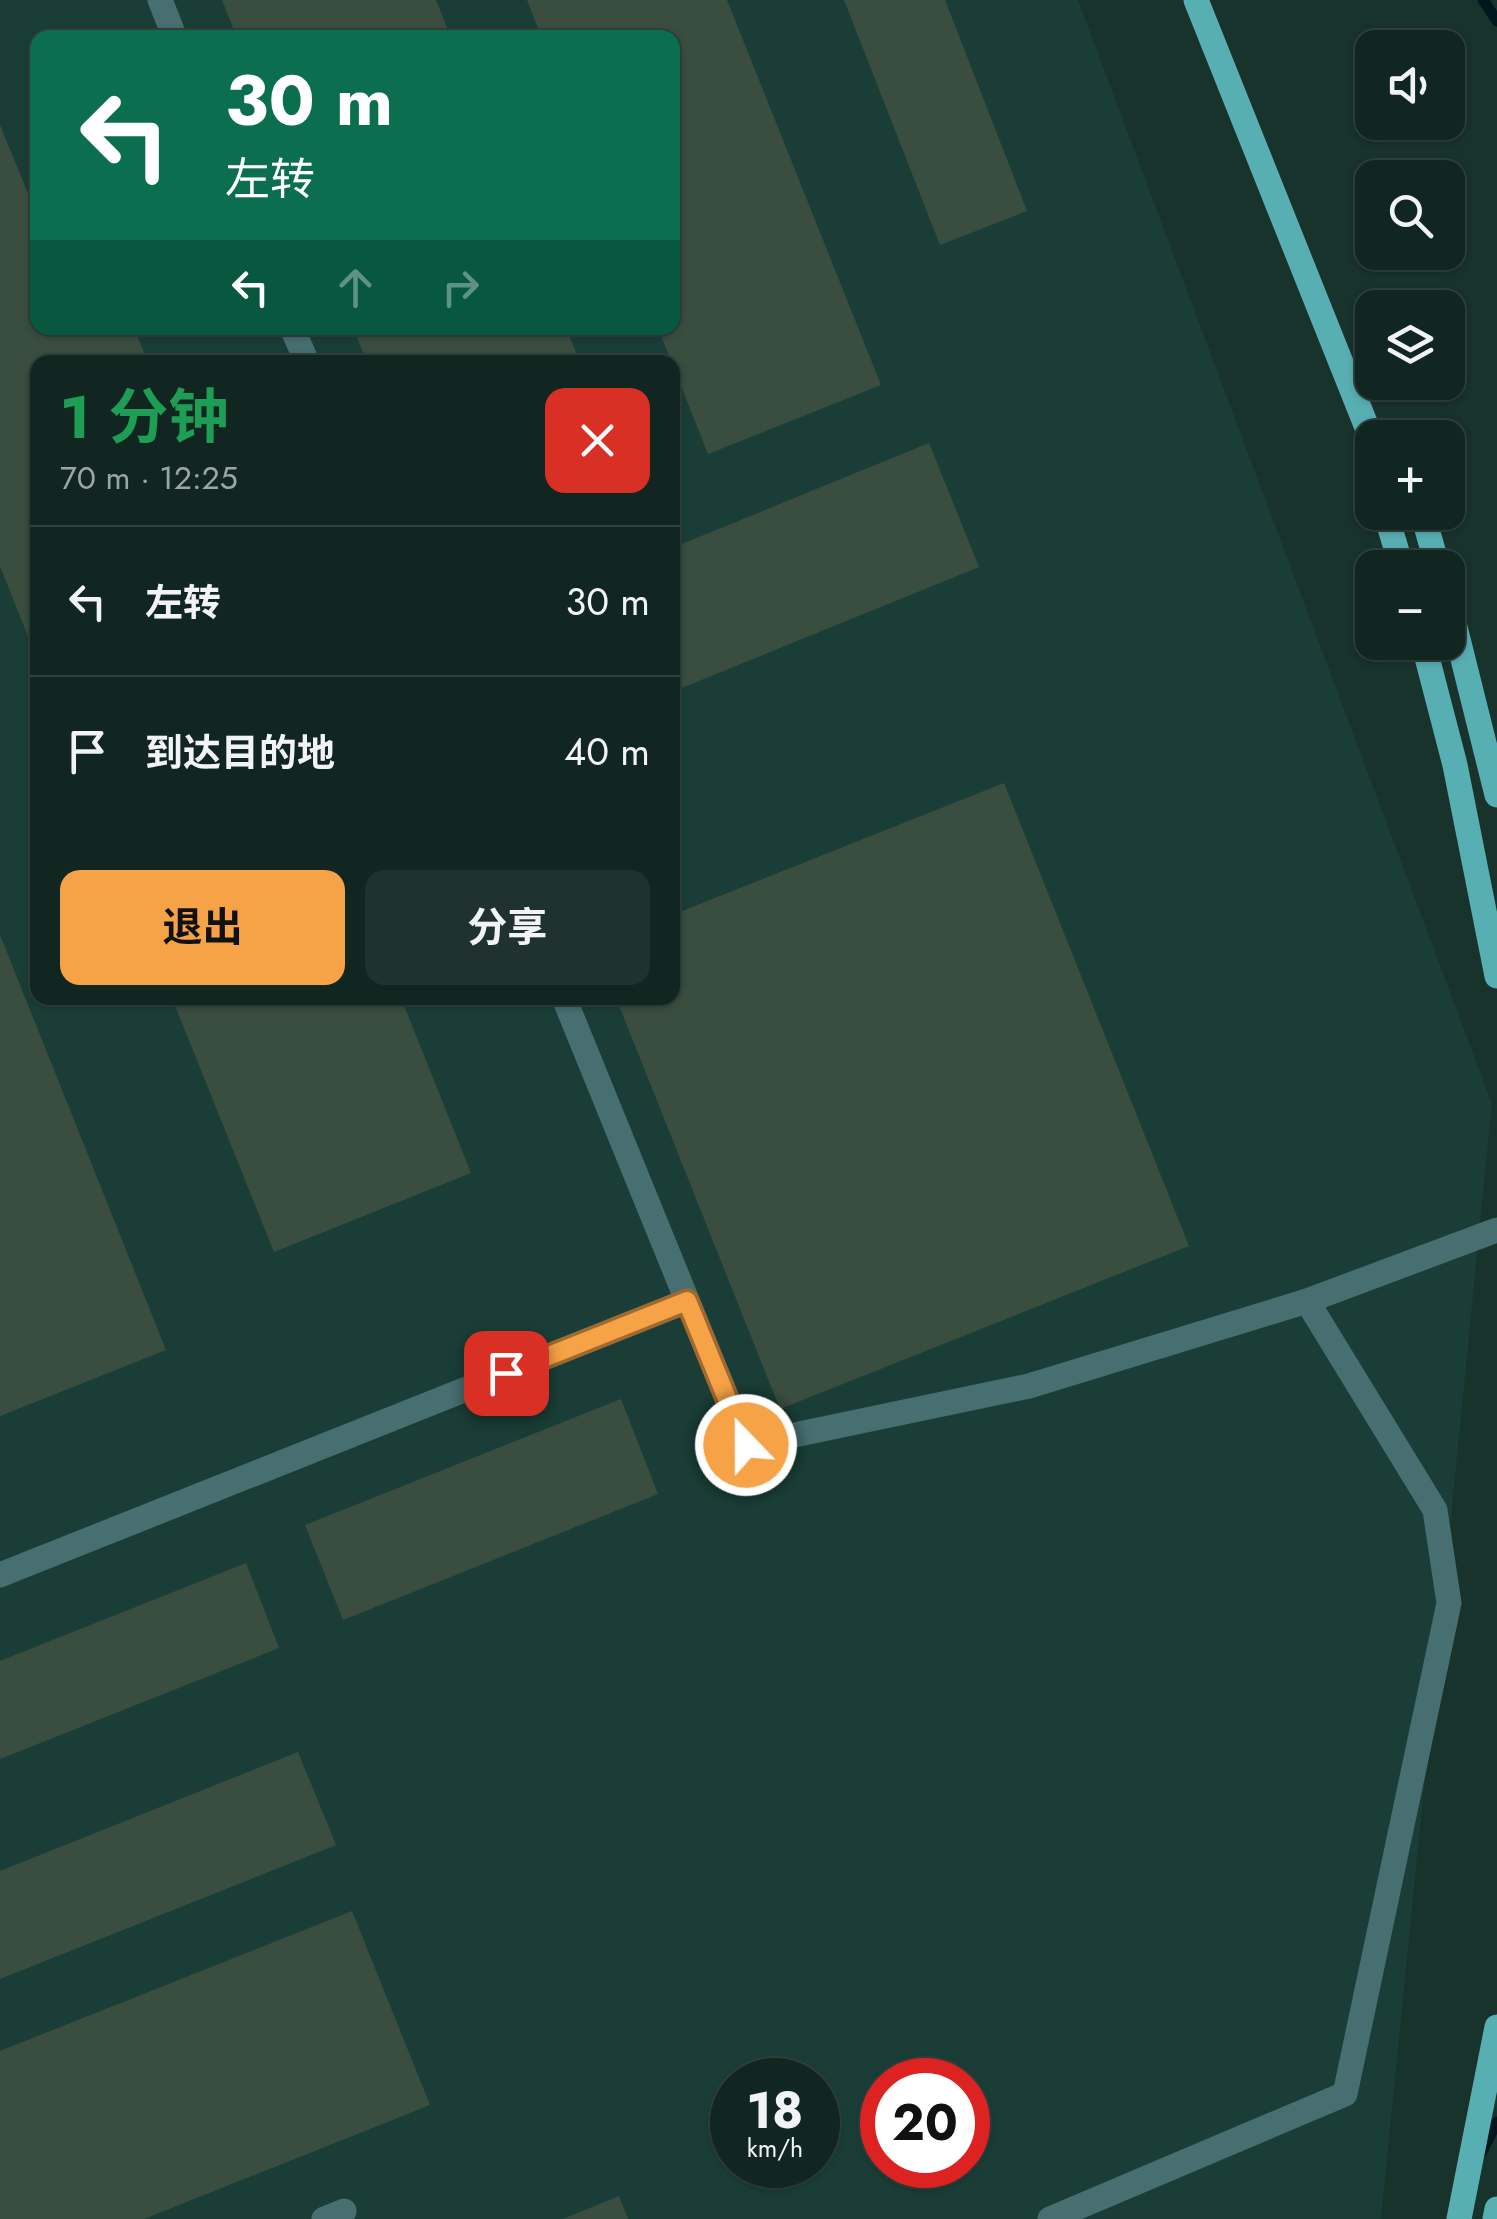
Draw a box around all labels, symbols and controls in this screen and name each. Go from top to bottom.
map controls [1355,30,1465,660]
button: sound [1355,30,1465,140]
text: 30 m [225,50,393,151]
icon: left [60,70,190,200]
text: 左转 [225,147,315,212]
button: search [1355,160,1465,270]
icon: left [223,260,278,315]
icon: ahead [328,260,383,315]
icon: right [433,260,488,315]
button: layers [1355,290,1465,400]
text: 1 分钟 [60,374,229,461]
button: close [545,388,650,493]
button: + [1355,420,1465,530]
text: 70 m · 12:25 [60,455,238,501]
button: − [1355,550,1465,660]
icon: left [60,574,115,629]
text: 30 m [565,574,650,629]
text: 左转 [145,575,221,630]
icon: arrive [60,724,115,779]
text: 40 m [564,724,650,779]
text: 到达目的地 [145,725,335,780]
button: 退出 [60,870,345,985]
button: 分享 [365,870,650,985]
pin [464,1331,549,1416]
icon: arrive [479,1346,534,1401]
position arrow [694,1393,798,1497]
speed limit sign: 20 [860,2058,990,2188]
text: 18 [747,2074,803,2147]
text: km/h [747,2130,803,2166]

